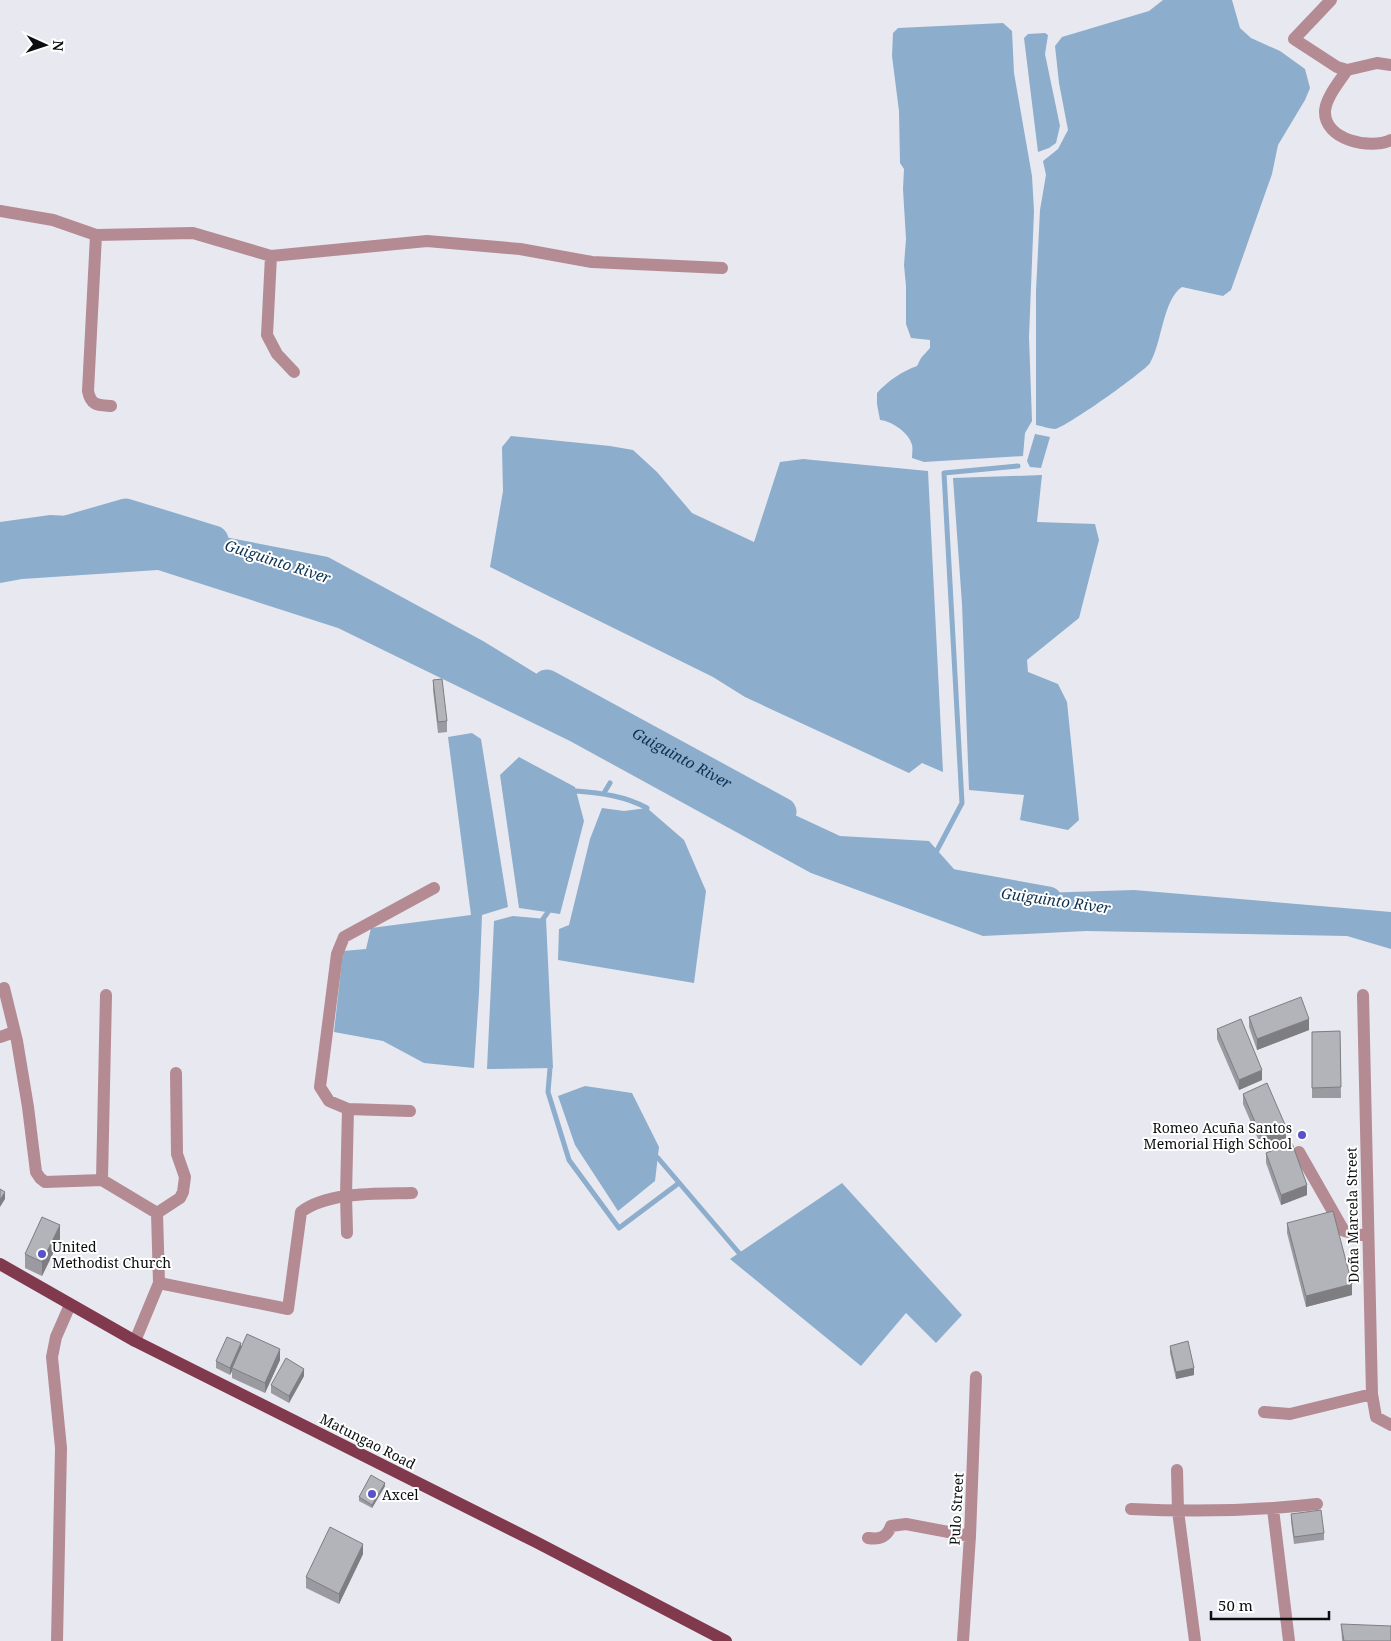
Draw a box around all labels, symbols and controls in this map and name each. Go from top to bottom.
north arrow [20,20,70,70]
text: N [49,40,68,52]
water label: Guiguinto River [223,534,334,588]
water label: Guiguinto River [629,723,736,793]
water label: Guiguinto River [1000,882,1113,918]
place label: Romeo Acuña Santos Memorial High School [1144,1118,1293,1153]
marker: Romeo Acuña Santos Memorial High School [1296,1129,1308,1141]
street label: Doña Marcela Street [1341,1147,1363,1283]
place label: United Methodist Church [52,1237,171,1272]
marker: United Methodist Church [36,1248,48,1260]
street label: Matungao Road [317,1409,419,1473]
street label: Pulo Street [945,1472,967,1546]
place label: Axcel [382,1485,419,1504]
marker: Axcel [366,1488,378,1500]
scale bar [1211,1588,1328,1620]
text: 50 m [1218,1595,1253,1615]

